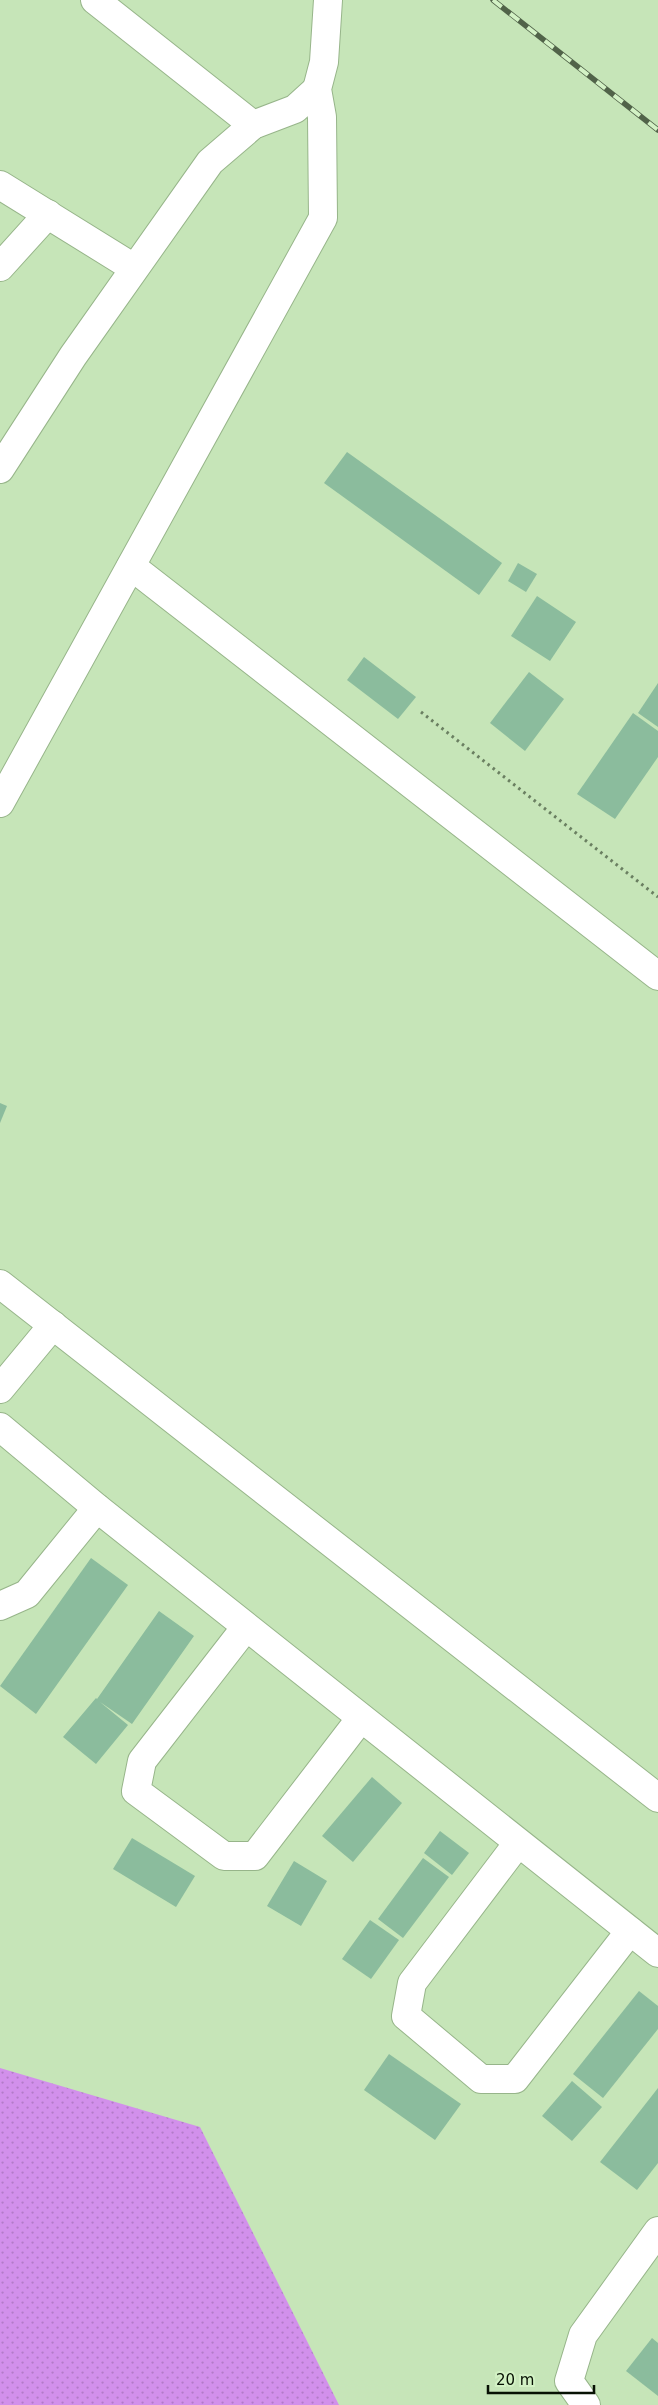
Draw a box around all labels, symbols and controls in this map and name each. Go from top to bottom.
scale bar [488,2362,594,2394]
text: 20 m [496,2371,534,2389]

